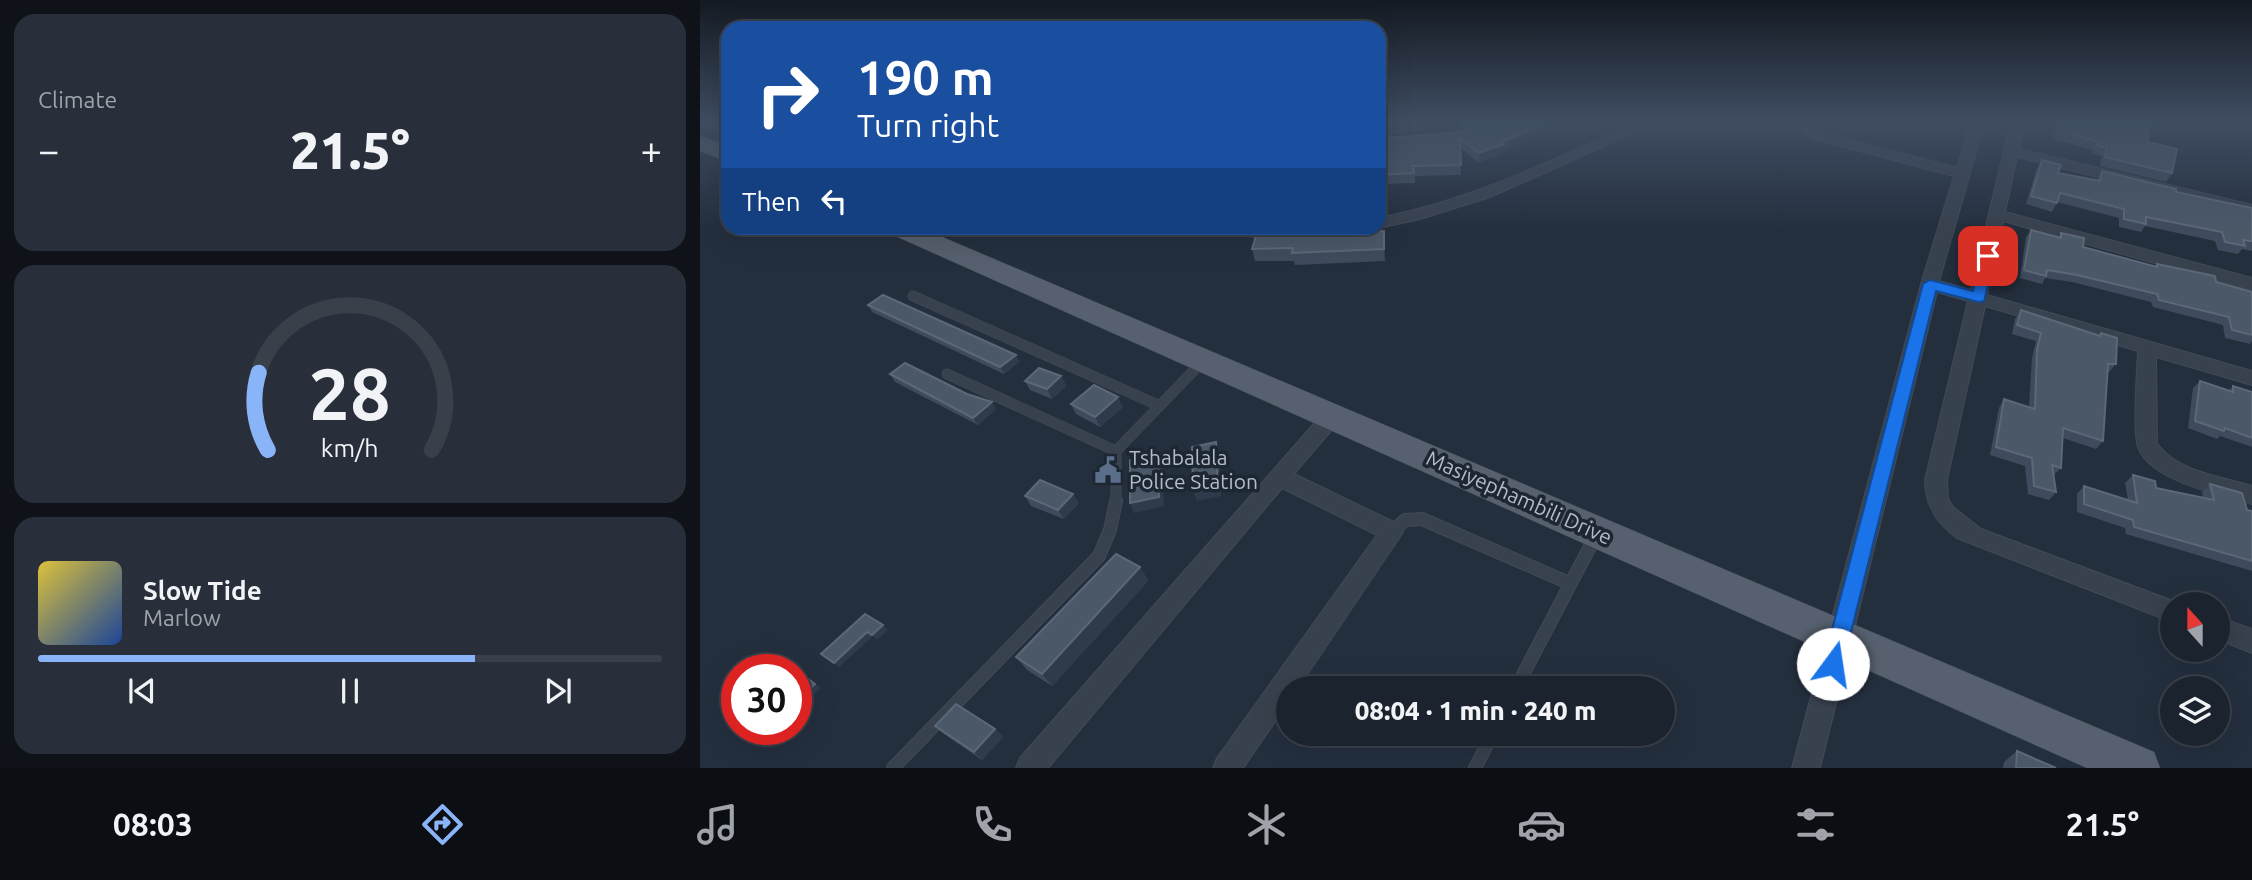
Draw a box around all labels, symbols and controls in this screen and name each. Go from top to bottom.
icon: right [742,49,833,140]
text: 190 m [857,49,994,104]
text: Climate [38,87,117,112]
text: Turn right [857,107,999,143]
text: 21.5° [290,121,410,179]
text: − [38,129,59,171]
text: + [641,129,662,171]
icon: left [815,182,853,220]
text: Then [742,187,801,216]
pin [1958,226,2018,286]
icon: arrive [1969,237,2007,275]
text: 28 [309,352,391,434]
text: km/h [321,434,379,462]
place label: Tshabalala Police Station [1129,445,1258,493]
street label: Masiyephambili Drive [1423,445,1616,549]
public building icon: Tshabalala Police Station [1093,455,1123,485]
text: Slow Tide [143,576,262,605]
north arrow [2160,592,2230,662]
map controls [2160,592,2230,746]
text: Marlow [143,605,221,630]
position arrow [1796,627,1870,701]
speed limit sign: 30 [721,654,812,745]
icon: previous [123,672,161,710]
icon: pause [331,672,369,710]
icon: next [539,672,577,710]
button: layers [2160,676,2230,746]
text: 08:04 · 1 min · 240 m [1355,696,1596,725]
icon: directions [418,800,467,849]
icon: music [693,800,742,849]
icon: phone [968,800,1017,849]
icon: climate [1242,800,1291,849]
icon: car [1517,800,1566,849]
icon: filters [1791,800,1840,849]
text: 08:03 [113,806,193,842]
text: 21.5° [2066,806,2139,842]

